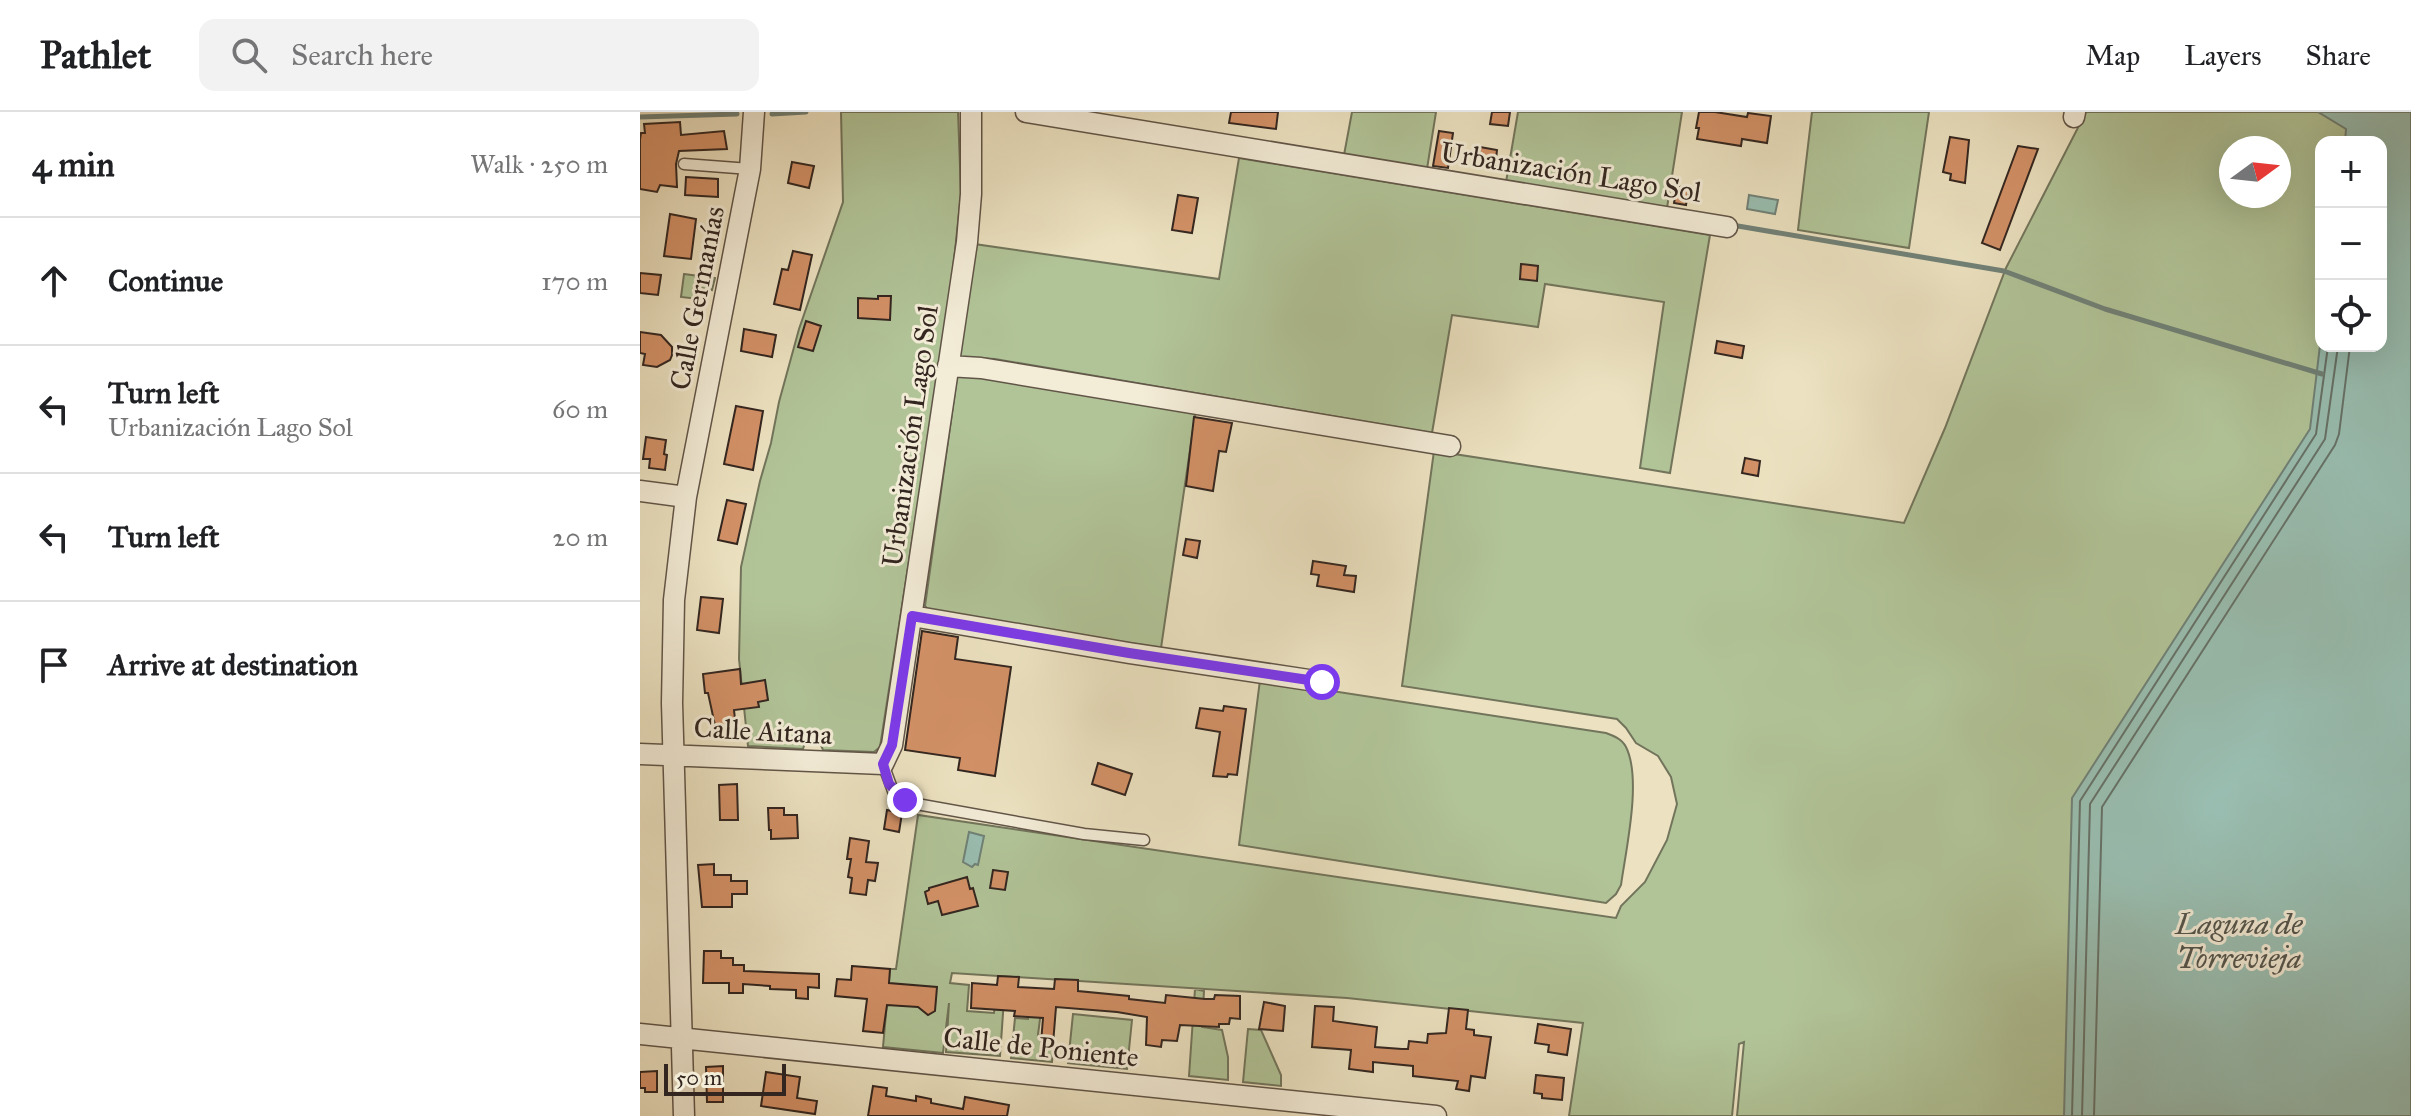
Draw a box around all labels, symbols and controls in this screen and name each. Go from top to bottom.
search box [199,19,759,91]
text: Pathlet [40,32,151,78]
icon: search [227,33,271,77]
text: Search here [291,37,433,73]
text: Map [2085,38,2140,73]
text: Layers [2184,38,2262,73]
text: Share [2306,38,2371,73]
street label: Urbanización Lago Sol [1438,134,1704,210]
north arrow [2219,136,2291,208]
map controls [2315,136,2387,352]
button: + [2315,136,2387,208]
text: 4 min [32,144,115,185]
text: Walk · 250 m [470,148,608,180]
street label: Calle Germanías [662,203,732,393]
button: − [2315,208,2387,280]
icon: ahead [32,259,76,303]
text: Continue [108,263,223,299]
text: 170 m [541,265,608,297]
button: locate [2315,280,2387,352]
street label: Urbanización Lago Sol [874,303,946,569]
text: Turn left [108,375,219,411]
icon: left [32,387,76,431]
text: 60 m [552,393,608,425]
text: Urbanización Lago Sol [108,411,353,443]
icon: left [32,515,76,559]
text: Turn left [108,519,219,555]
text: 20 m [553,521,608,553]
icon: arrive [32,643,76,687]
text: Arrive at destination [108,647,358,683]
route start [1304,664,1340,700]
street label: Calle Aitana [693,710,833,752]
route end [887,782,923,818]
water label: Laguna de Torrevieja [2174,906,2303,976]
street label: Calle de Poniente [942,1019,1140,1075]
scale bar [664,1060,786,1096]
text: 50 m [676,1064,722,1091]

